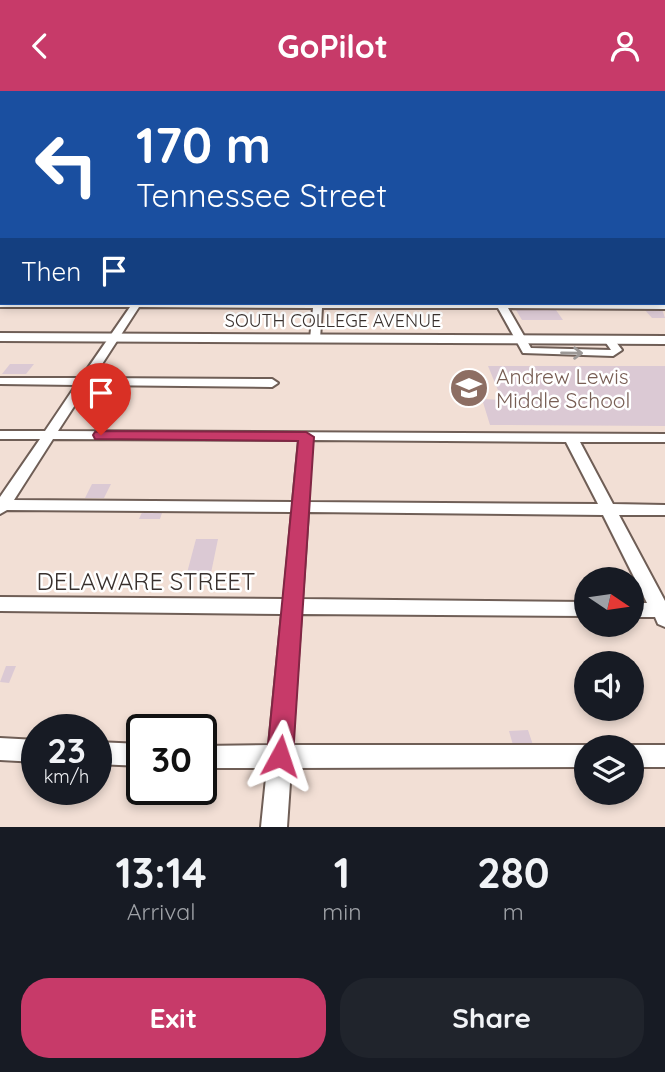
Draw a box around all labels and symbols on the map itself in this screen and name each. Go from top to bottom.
street label: SOUTH COLLEGE AVENUE [225,309,441,332]
one-way arrow [560,346,583,360]
pin [71,363,131,435]
place label: Andrew Lewis Middle School [496,363,630,413]
school or university icon: Andrew Lewis Middle School [448,367,490,409]
street label: DELAWARE STREET [37,566,255,596]
north arrow [574,567,644,637]
speed limit sign: 30 [126,714,217,805]
position arrow [243,719,317,793]

